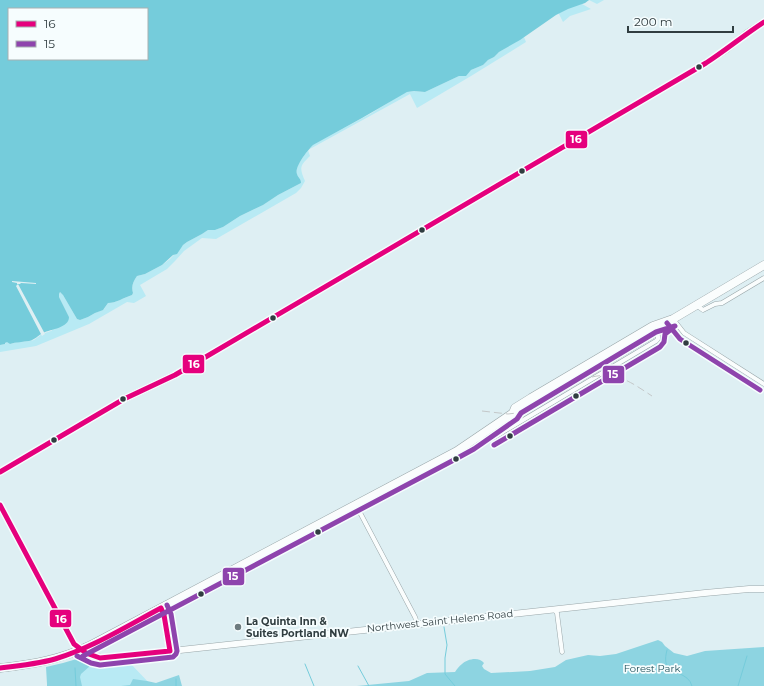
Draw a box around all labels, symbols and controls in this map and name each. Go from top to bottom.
legend [8,8,148,60]
scale bar [628,8,733,34]
text: 200 m [634,14,673,29]
text: 16 [44,16,56,31]
text: 15 [44,36,55,51]
unlabelled marker [694,62,704,72]
line badge: 16 [565,130,588,149]
text: 16 [570,132,582,146]
unlabelled marker [517,166,527,176]
unlabelled marker [417,225,427,235]
unlabelled marker [268,313,278,323]
unlabelled marker [681,338,691,348]
line badge: 16 [182,354,205,374]
text: 16 [188,357,200,371]
line badge: 15 [602,365,625,384]
text: 15 [608,367,619,381]
unlabelled marker [571,391,581,401]
unlabelled marker [118,394,128,404]
unlabelled marker [505,431,515,441]
unlabelled marker [49,435,59,445]
unlabelled marker [451,454,461,464]
unlabelled marker [313,527,323,537]
line badge: 15 [222,567,245,586]
text: 15 [228,569,239,583]
unlabelled marker [196,589,206,599]
street label: Northwest Saint Helens Road [366,607,514,635]
line badge: 16 [49,609,72,628]
text: 16 [55,612,67,626]
place label: La Quinta Inn & Suites Portland NW [246,615,349,640]
marker: La Quinta Inn & Suites Portland NW [233,622,243,632]
park label: Forest Park [624,662,680,675]

